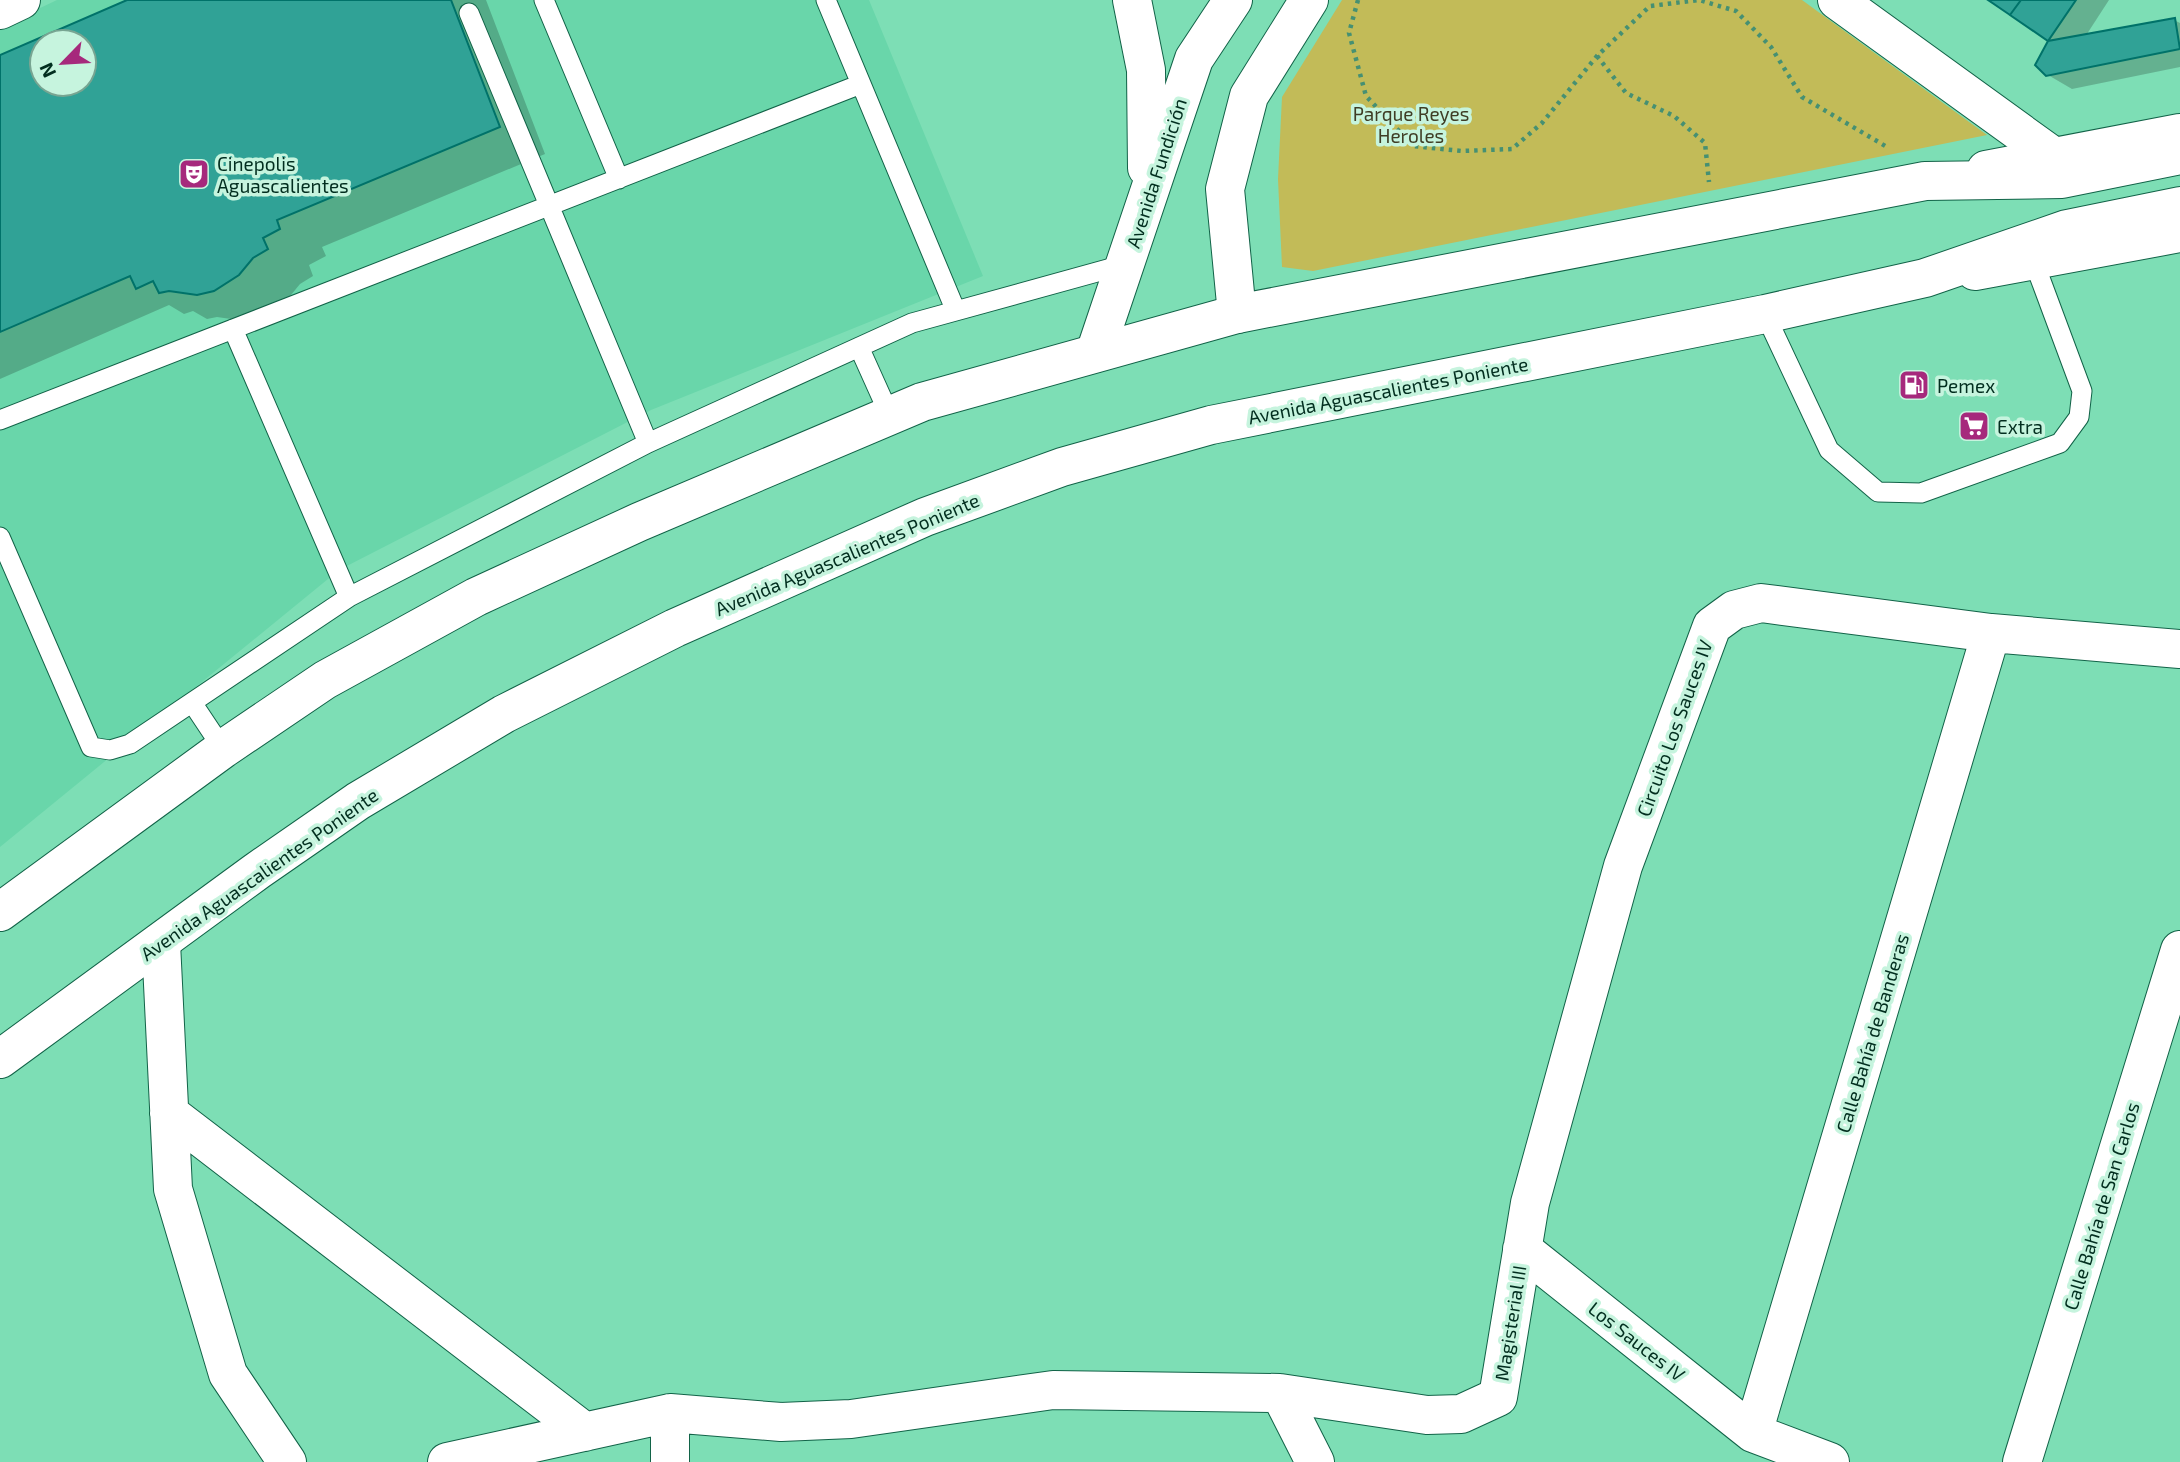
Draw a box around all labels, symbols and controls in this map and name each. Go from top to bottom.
north arrow [28,28,98,98]
text: N [34,59,60,81]
street label: Avenida Fundición [1121,95,1191,251]
park label: Parque Reyes Heroles [1353,102,1469,147]
place label: Cinepolis Aguascalientes [217,152,349,197]
theatre icon: Cinepolis Aguascalientes [177,157,211,191]
street label: Avenida Aguascalientes Poniente [1246,352,1530,428]
fuel station icon: Pemex [1897,368,1931,402]
place label: Pemex [1937,374,1995,397]
supermarket icon: Extra [1957,409,1991,443]
place label: Extra [1997,415,2043,438]
street label: Avenida Aguascalientes Poniente [711,488,983,620]
street label: Circuito Los Sauces IV [1631,636,1717,819]
street label: Avenida Aguascalientes Poniente [136,783,382,965]
street label: Calle Bahía de Banderas [1831,931,1913,1135]
street label: Calle Bahía de San Carlos [2058,1099,2144,1313]
street label: Magisterial III [1490,1264,1530,1382]
street label: Los Sauces IV [1584,1296,1690,1386]

